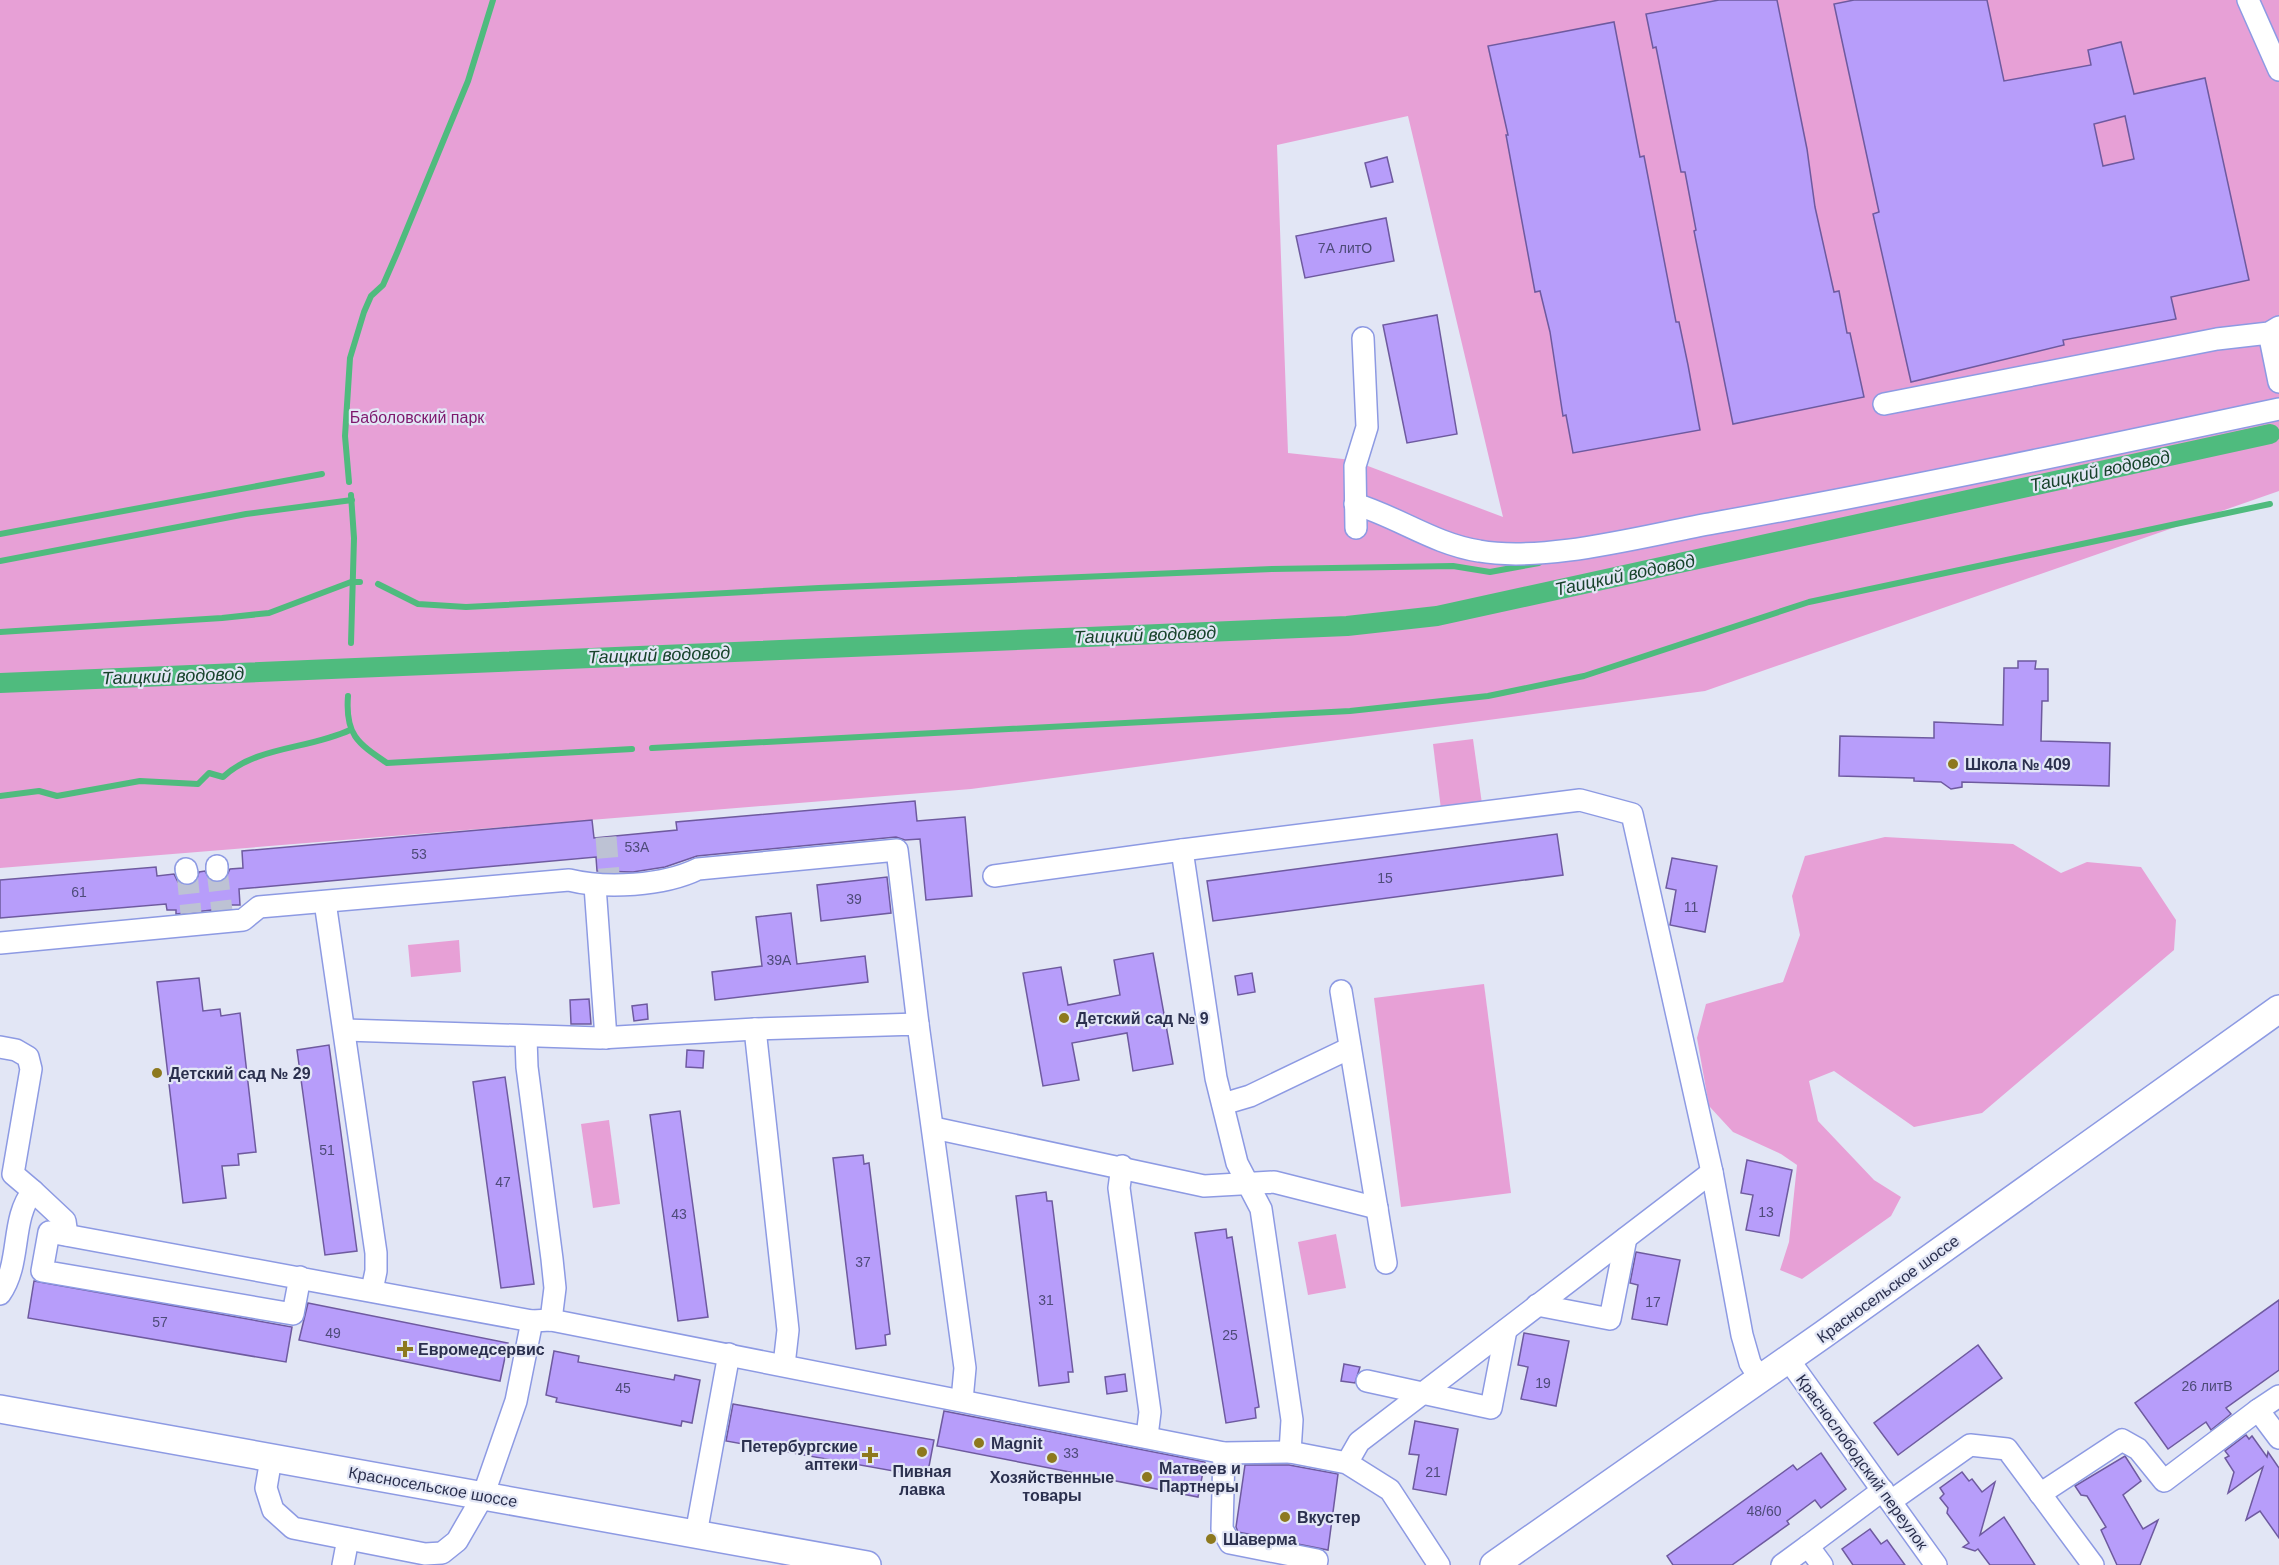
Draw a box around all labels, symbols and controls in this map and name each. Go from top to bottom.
house number: 7А литО [1318,240,1372,256]
park label: Баболовский парк [350,409,485,426]
water label: Таицкий водовод [2028,446,2172,496]
water label: Таицкий водовод [1553,550,1697,600]
water label: Таицкий водовод [1074,623,1217,647]
water label: Таицкий водовод [588,643,731,667]
water label: Таицкий водовод [102,664,245,688]
place label: Школа № 409 [1965,756,2071,773]
marker: Школа № 409 [1946,757,1960,771]
house number: 53А [625,839,650,855]
house number: 53 [411,846,427,862]
house number: 15 [1377,870,1393,886]
house number: 61 [71,884,87,900]
house number: 39 [846,891,862,907]
house number: 11 [1684,899,1698,915]
house number: 39А [767,952,792,968]
place label: Детский сад № 9 [1076,1010,1209,1027]
marker: Детский сад № 9 [1057,1011,1071,1025]
place label: Детский сад № 29 [169,1065,311,1082]
marker: Детский сад № 29 [150,1066,164,1080]
house number: 51 [319,1142,335,1158]
house number: 47 [495,1174,511,1190]
house number: 13 [1758,1204,1774,1220]
house number: 43 [671,1206,687,1222]
street label: Красносельское шоссе [1814,1232,1962,1346]
house number: 37 [855,1254,871,1270]
house number: 31 [1038,1292,1054,1308]
house number: 17 [1645,1294,1661,1310]
house number: 57 [152,1314,168,1330]
house number: 49 [325,1325,341,1341]
house number: 25 [1222,1327,1238,1343]
marker: Евромедсервис [396,1340,414,1358]
place label: Евромедсервис [418,1341,545,1358]
street label: Краснослободский переулок [1793,1371,1932,1554]
house number: 19 [1535,1375,1551,1391]
house number: 26 литВ [2181,1378,2233,1394]
house number: 45 [615,1380,631,1396]
place label: Magnit [991,1435,1043,1452]
marker: Magnit [972,1436,986,1450]
place label: Петербургские аптеки [741,1438,858,1473]
marker: Пивная лавка [915,1445,929,1459]
house number: 33 [1063,1445,1079,1461]
marker: Петербургские аптеки [863,1448,877,1462]
marker: Хозяйственные товары [1045,1451,1059,1465]
place label: Матвеев и Партнеры [1159,1460,1241,1495]
place label: Пивная лавка [892,1463,952,1498]
street label: Красносельское шоссе [347,1464,519,1510]
house number: 21 [1425,1464,1441,1480]
place label: Хозяйственные товары [990,1469,1114,1504]
marker: Матвеев и Партнеры [1140,1470,1154,1484]
house number: 48/60 [1746,1503,1782,1519]
place label: Вкустер [1297,1509,1361,1526]
marker: Вкустер [1278,1510,1292,1524]
place label: Шаверма [1223,1531,1297,1548]
marker: Шаверма [1204,1532,1218,1546]

